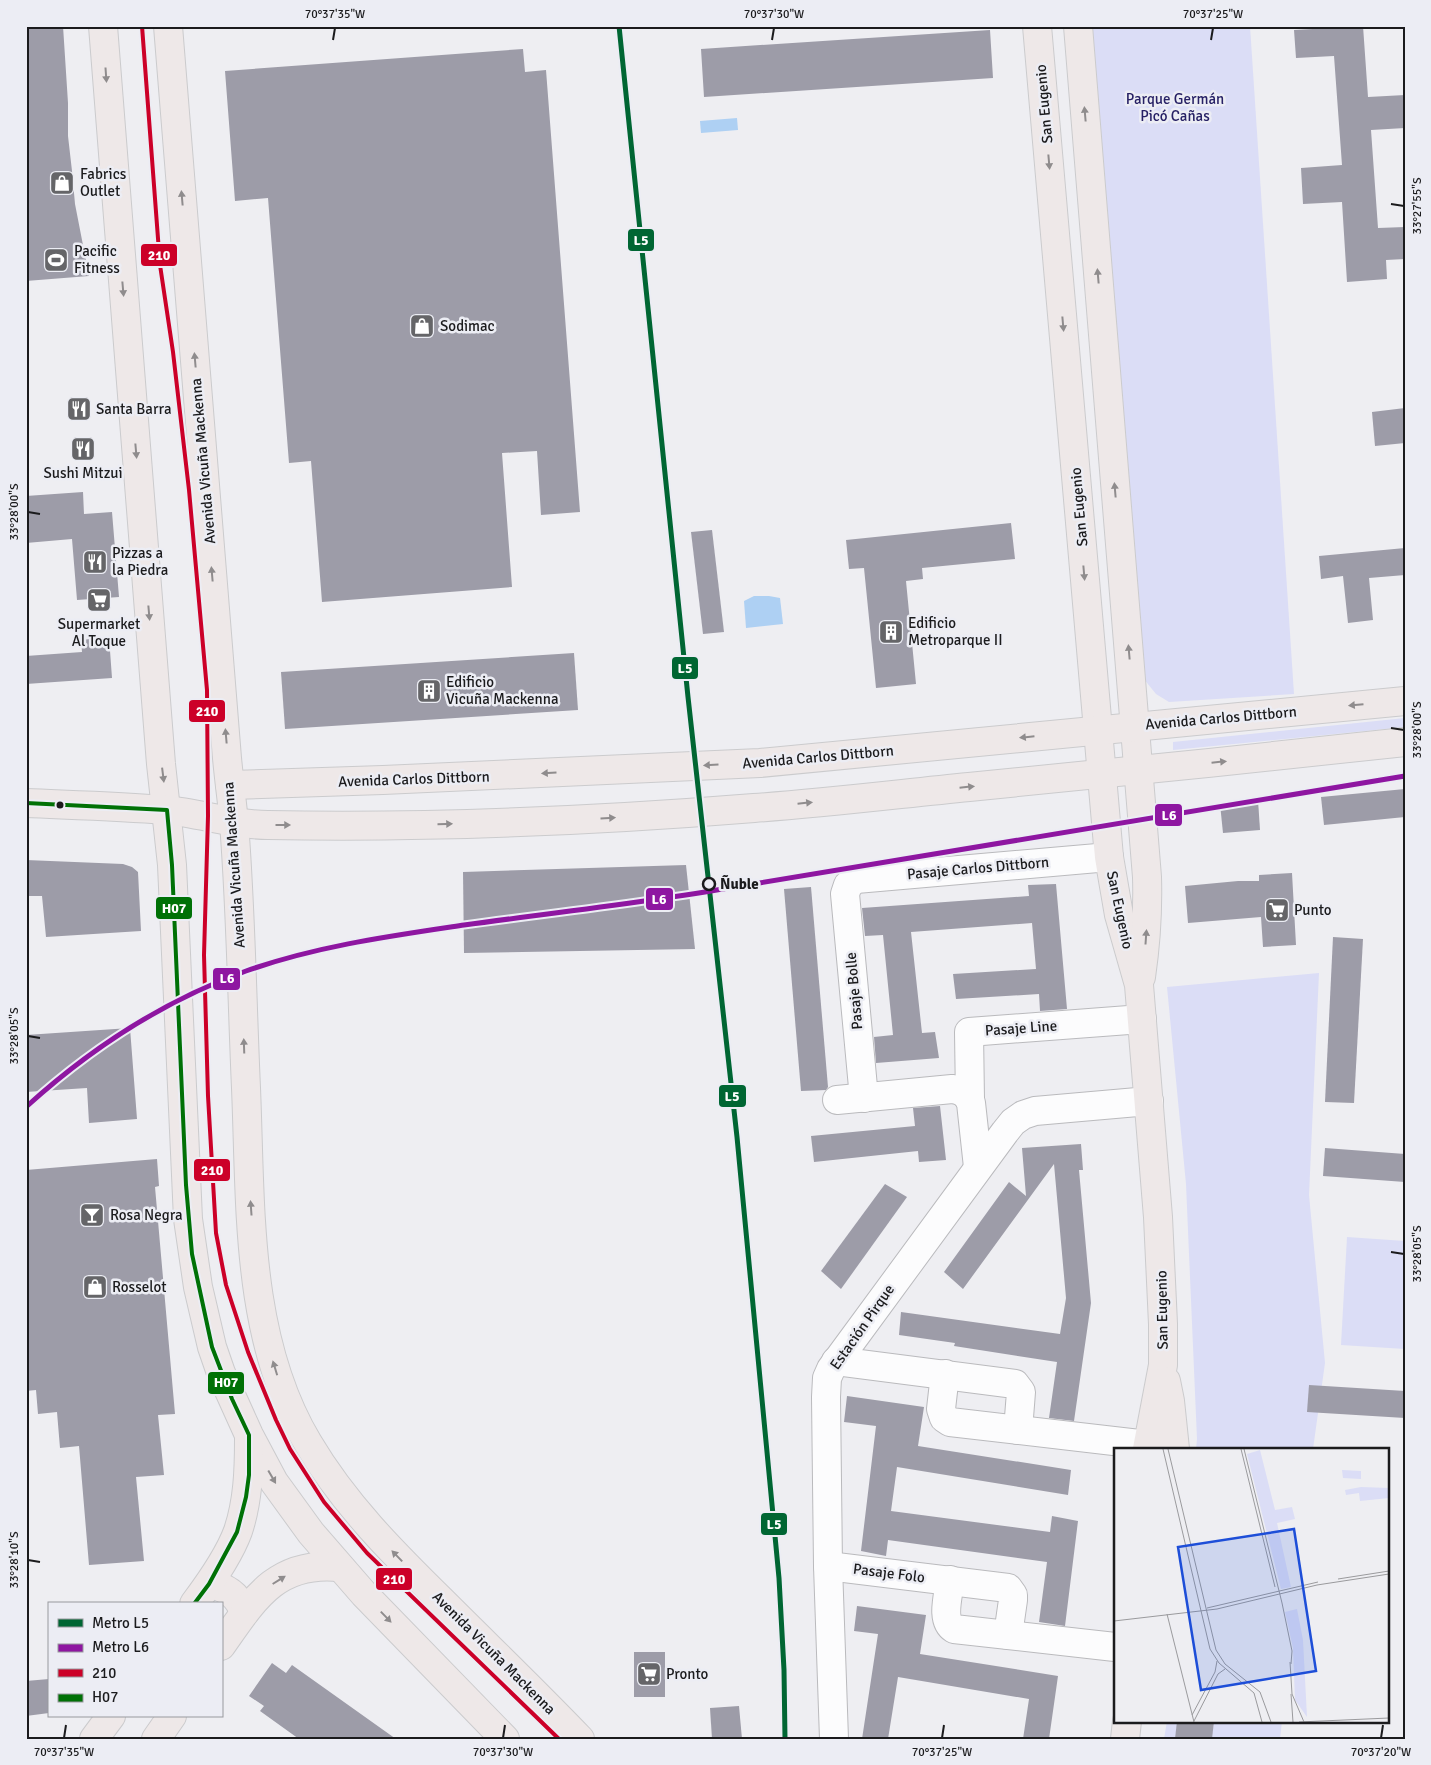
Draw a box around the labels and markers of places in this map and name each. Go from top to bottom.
place label: Fabrics Outlet [80,165,127,200]
shop icon: Fabrics Outlet [49,170,75,196]
place label: Pacific Fitness [74,242,120,277]
sports icon: Pacific Fitness [43,247,69,273]
shop icon: Sodimac [409,313,435,339]
place label: Sodimac [440,317,495,335]
restaurant icon: Santa Barra [66,396,92,422]
place label: Santa Barra [96,400,172,418]
restaurant icon: Sushi Mitzui [70,436,96,462]
place label: Sushi Mitzui [43,464,123,482]
place label: Pizzas a la Piedra [112,544,168,579]
restaurant icon: Pizzas a la Piedra [82,549,108,575]
supermarket icon: Supermarket Al Toque [86,587,112,613]
place label: Edificio Metroparque II [908,614,1003,649]
place label: Supermarket Al Toque [58,615,140,650]
building icon: Edificio Metroparque II [878,619,904,645]
place label: Edificio Vicuña Mackenna [446,673,558,708]
building icon: Edificio Vicuña Mackenna [416,678,442,704]
unlabelled marker [55,800,65,810]
place label: Ñuble [720,875,759,893]
marker: Ñuble [702,877,716,891]
supermarket icon: Punto [1264,897,1290,923]
place label: Punto [1294,901,1332,919]
bar icon: Rosa Negra [79,1202,105,1228]
place label: Rosa Negra [110,1206,183,1224]
shop icon: Rosselot [82,1274,108,1300]
place label: Rosselot [112,1278,166,1296]
supermarket icon: Pronto [636,1661,662,1687]
place label: Pronto [666,1665,709,1683]

